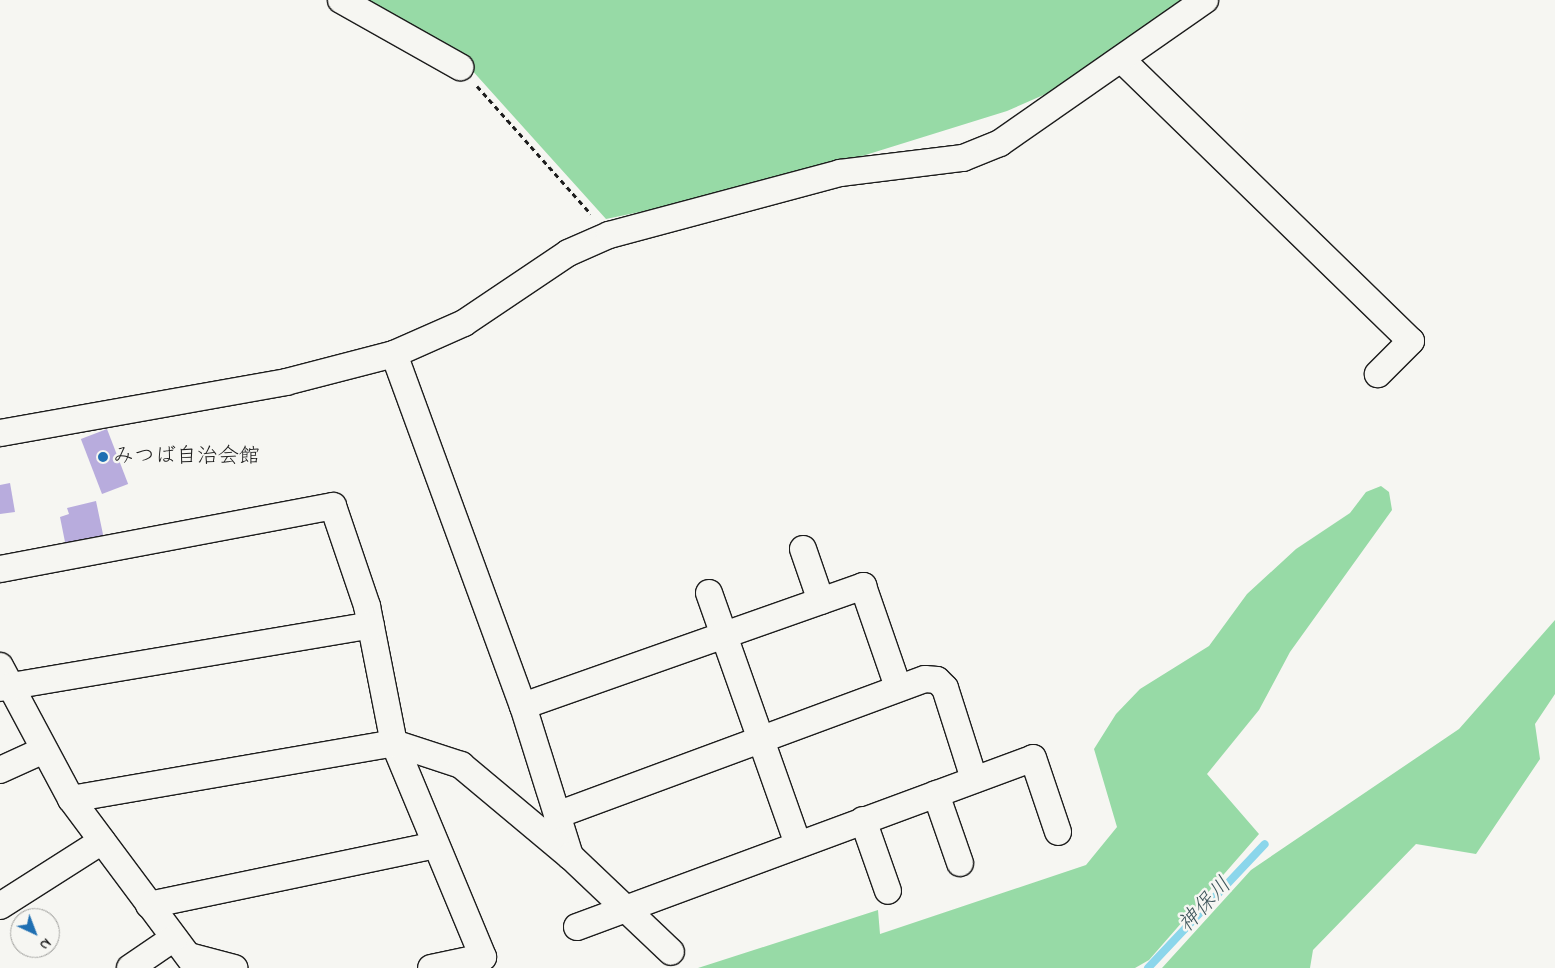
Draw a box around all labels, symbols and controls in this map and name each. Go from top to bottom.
place label: みつば自治会館 [113,444,260,470]
marker: みつば自治会館 [97,451,109,463]
water label: 神保川 [1174,873,1238,939]
north arrow [10,908,60,958]
text: N [34,933,56,955]

